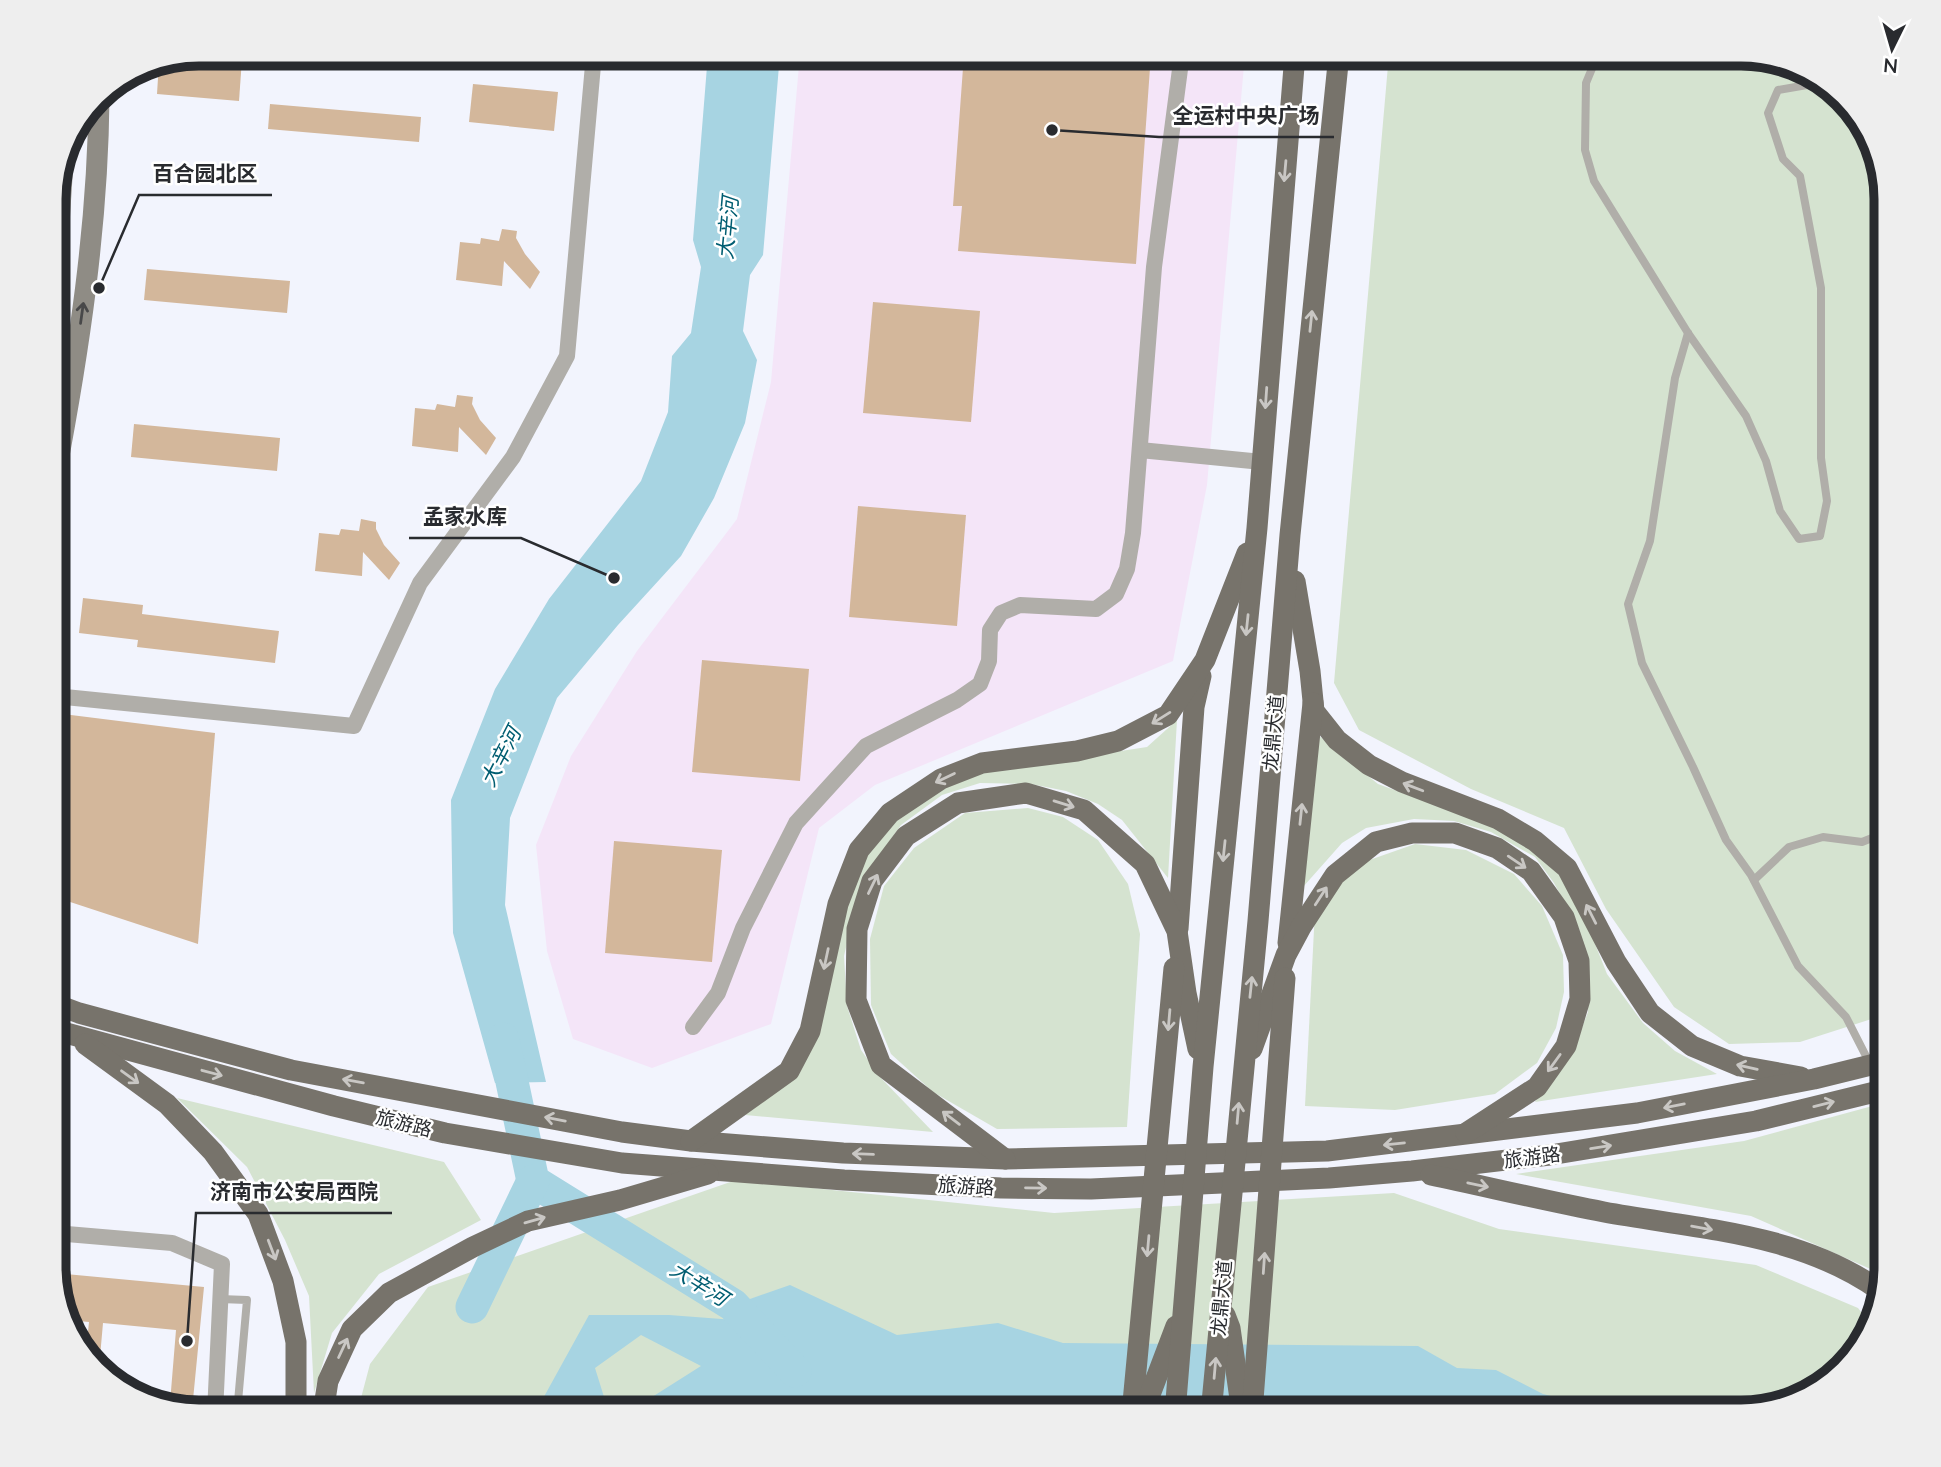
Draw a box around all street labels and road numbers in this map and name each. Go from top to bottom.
street label: 龙鼎大道 [1258,694,1287,772]
street label: 旅游路 [374,1104,435,1141]
street label: 旅游路 [1502,1142,1562,1171]
street label: 旅游路 [937,1173,995,1198]
street label: 龙鼎大道 [1206,1259,1235,1337]

